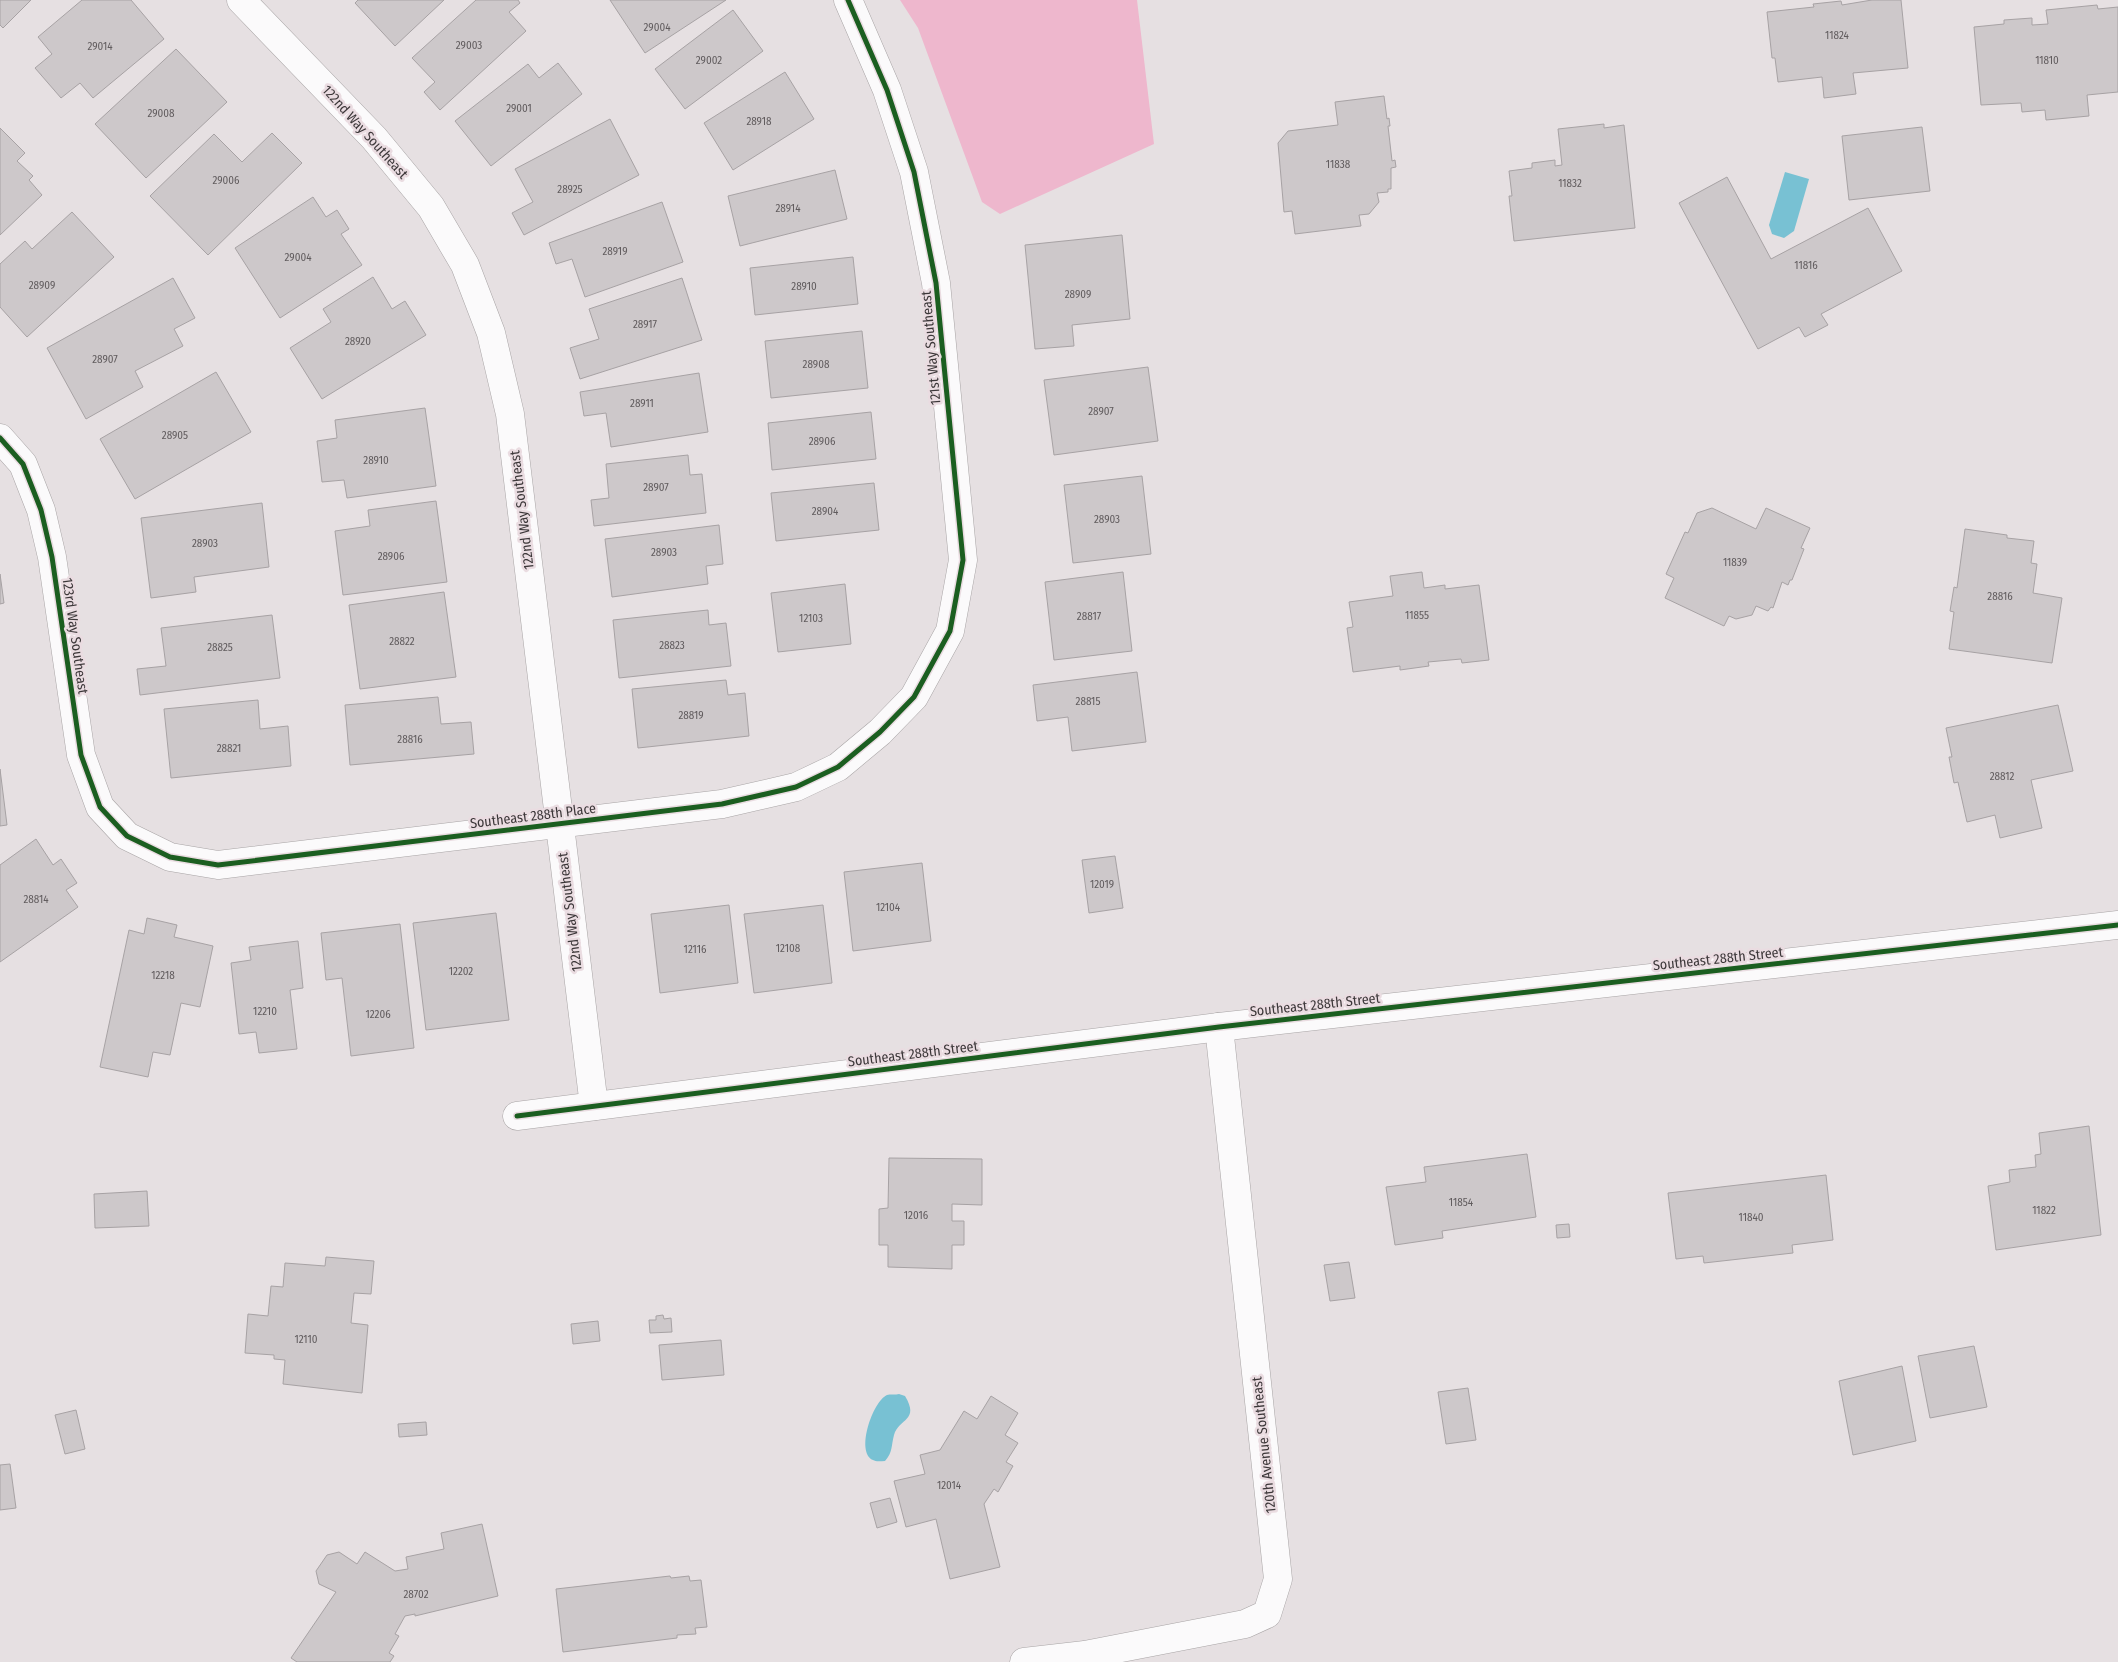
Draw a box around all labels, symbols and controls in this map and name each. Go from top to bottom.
house number: 29004 [644,21,671,34]
house number: 11824 [1825,29,1850,42]
house number: 29003 [456,39,482,52]
house number: 29014 [87,40,113,53]
house number: 29002 [696,54,722,67]
house number: 11810 [2035,54,2059,67]
street label: 122nd Way Southeast [319,82,412,183]
house number: 29001 [506,102,532,115]
house number: 29008 [147,107,175,120]
house number: 28918 [746,115,772,128]
house number: 11838 [1326,158,1351,171]
house number: 29006 [212,174,240,187]
house number: 11832 [1558,177,1582,190]
house number: 28925 [557,183,583,196]
house number: 28914 [776,202,801,215]
house number: 28919 [603,245,628,258]
house number: 29004 [285,251,312,264]
house number: 11816 [1794,259,1818,272]
house number: 28909 [29,279,55,292]
house number: 28910 [791,280,817,293]
house number: 28909 [1065,288,1091,301]
street label: 121st Way Southeast [918,290,944,406]
house number: 28917 [633,318,658,331]
house number: 28920 [345,335,371,348]
house number: 28907 [92,353,118,366]
house number: 28908 [803,358,830,371]
house number: 28911 [630,397,654,410]
house number: 28907 [1088,405,1114,418]
house number: 28905 [162,429,188,442]
house number: 28906 [809,435,836,448]
street label: 122nd Way Southeast [506,449,538,571]
house number: 28910 [363,454,389,467]
house number: 28907 [643,481,669,494]
house number: 28904 [812,505,839,518]
house number: 28903 [1094,513,1120,526]
house number: 28903 [192,537,218,550]
house number: 28903 [651,546,677,559]
house number: 28906 [378,550,405,563]
house number: 11839 [1723,556,1747,569]
street label: 123rd Way Southeast [58,577,92,696]
house number: 28816 [1987,590,2013,603]
house number: 11855 [1405,609,1429,622]
house number: 28817 [1077,610,1102,623]
house number: 12103 [799,612,823,625]
house number: 28822 [389,635,415,648]
house number: 28823 [659,639,685,652]
house number: 28825 [207,641,233,654]
house number: 28815 [1076,695,1100,708]
house number: 28819 [678,709,704,722]
house number: 28816 [397,733,423,746]
house number: 28821 [217,742,241,755]
house number: 28812 [1990,770,2015,783]
street label: Southeast 288th Place [469,800,597,832]
street label: 122nd Way Southeast [554,851,586,973]
house number: 12019 [1090,878,1114,891]
house number: 28814 [23,893,49,906]
house number: 12104 [876,901,901,914]
house number: 12108 [776,942,801,955]
house number: 12116 [684,943,707,956]
street label: Southeast 288th Street [1652,944,1784,974]
house number: 12202 [449,965,473,978]
house number: 12218 [151,969,175,982]
street label: Southeast 288th Street [1249,990,1381,1020]
house number: 12210 [253,1005,277,1018]
house number: 12206 [365,1008,391,1021]
street label: Southeast 288th Street [847,1038,979,1070]
house number: 11854 [1449,1196,1474,1209]
house number: 11822 [2032,1204,2056,1217]
house number: 12016 [904,1209,929,1222]
house number: 11840 [1739,1211,1764,1224]
house number: 12110 [294,1333,318,1346]
street label: 120th Avenue Southeast [1248,1375,1280,1514]
house number: 12014 [937,1479,962,1492]
house number: 28702 [403,1588,429,1601]

